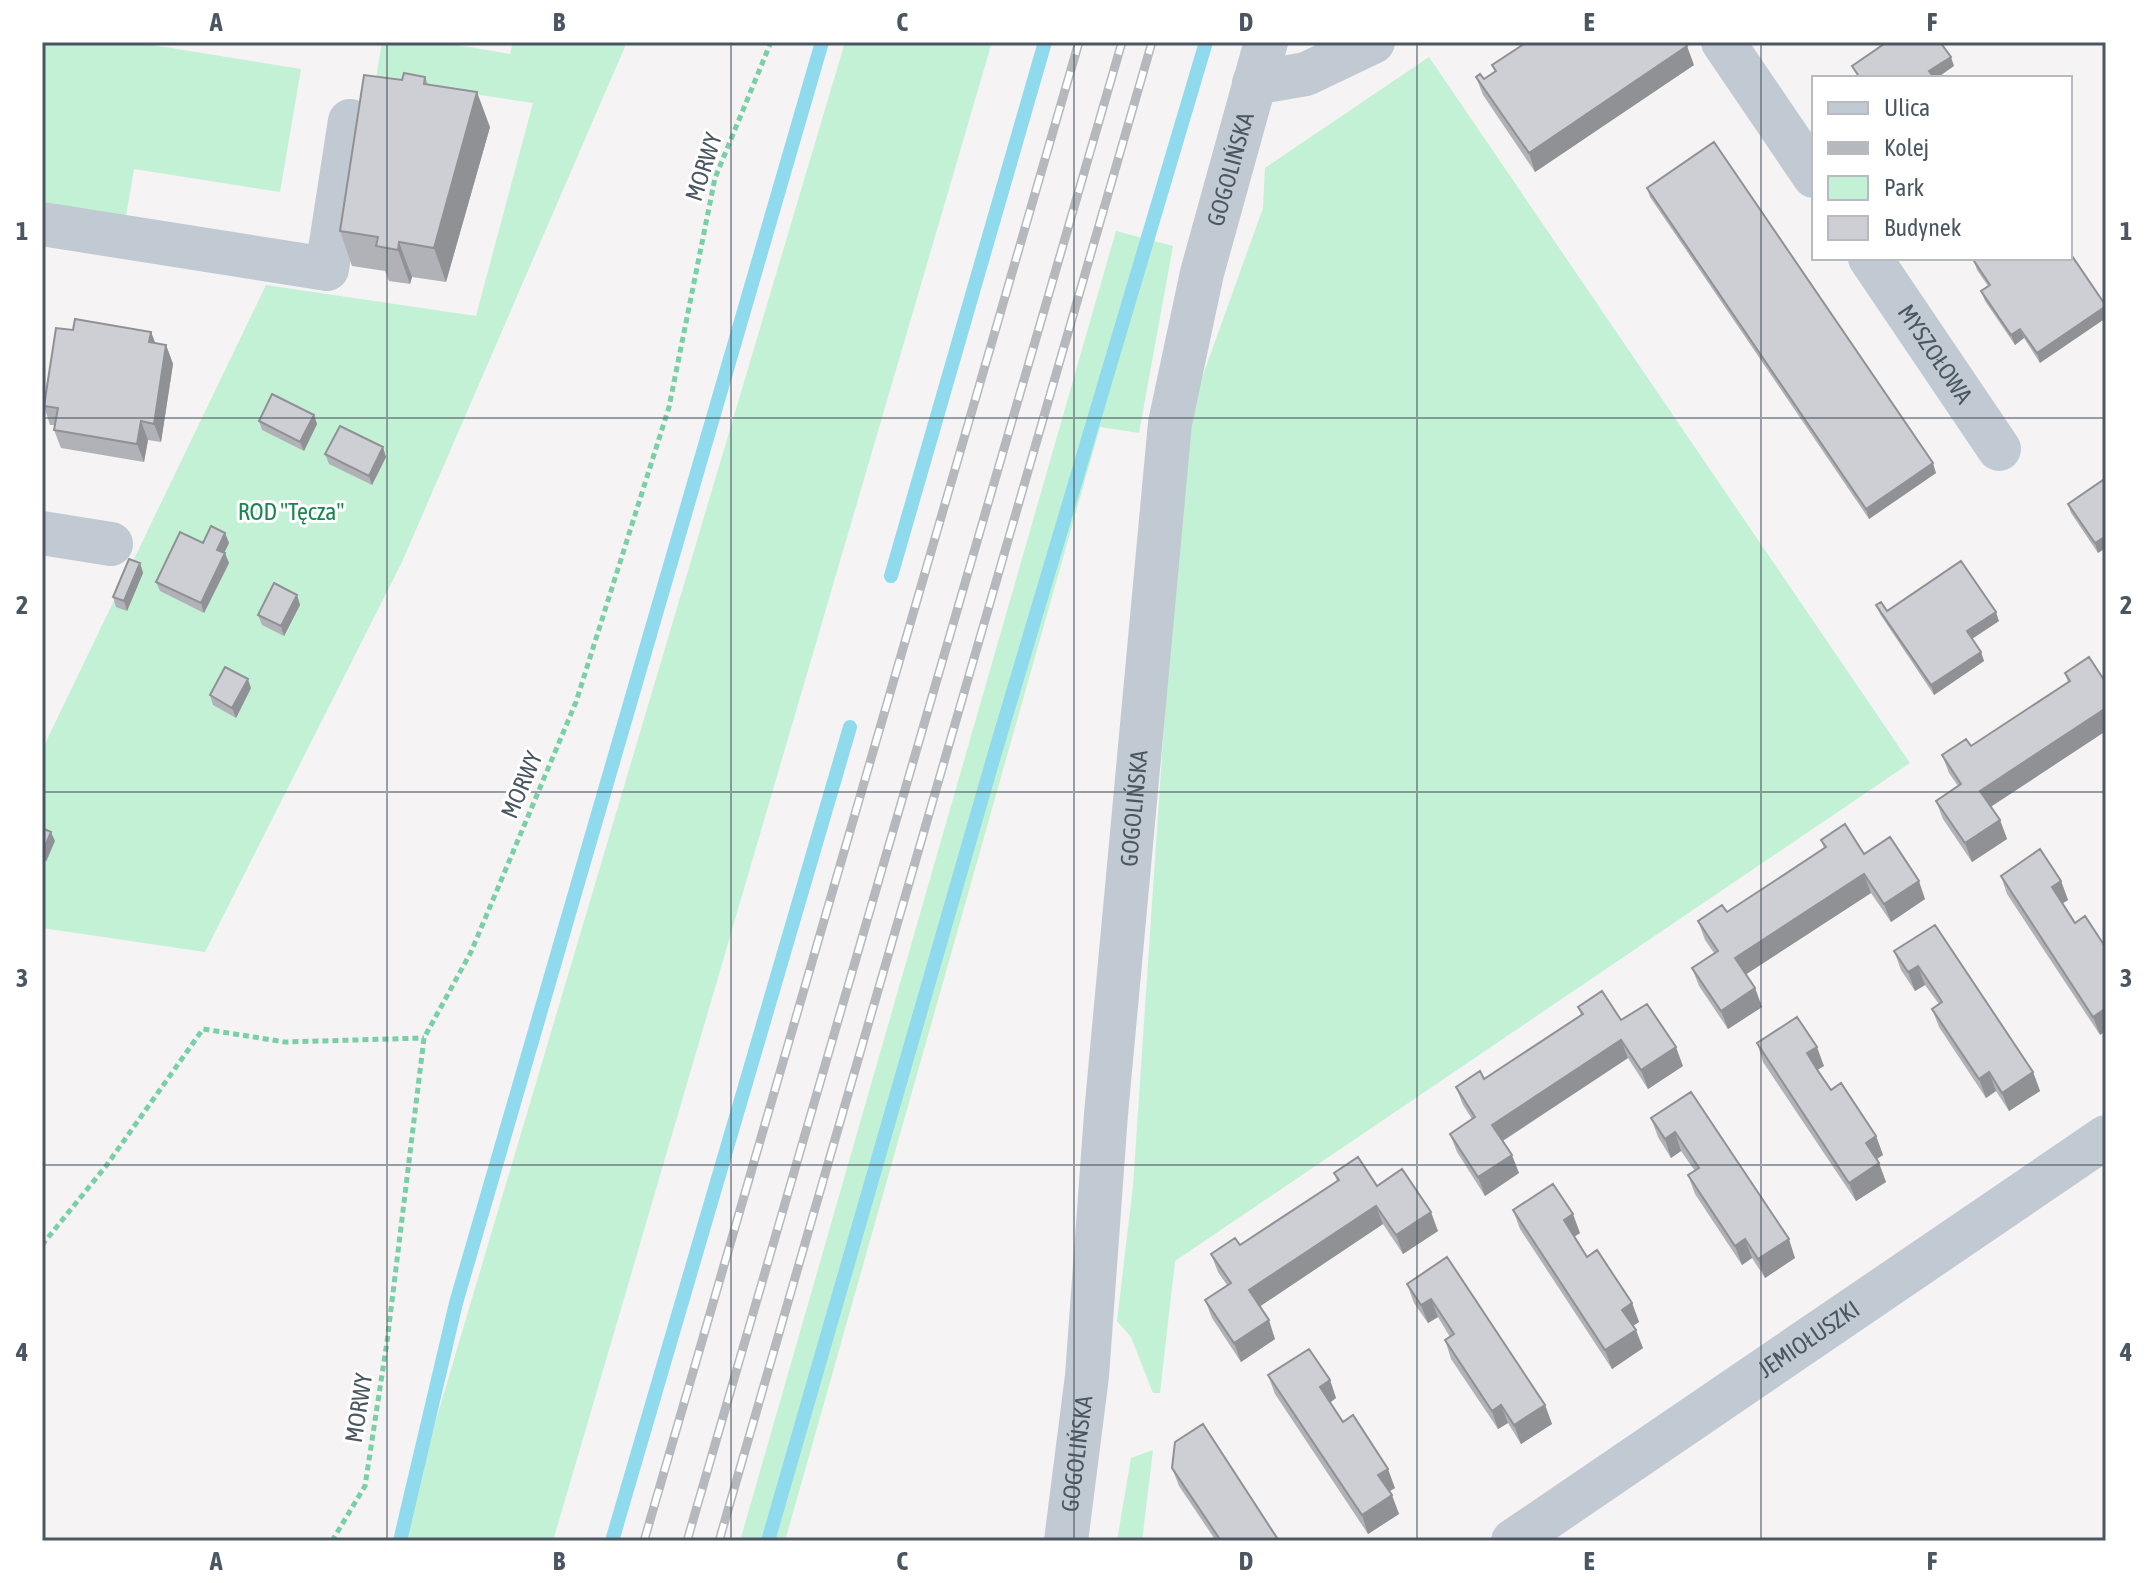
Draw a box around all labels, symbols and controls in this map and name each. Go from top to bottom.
text: A [209,7,223,37]
text: B [553,7,566,37]
text: C [896,7,908,37]
text: D [1239,7,1253,37]
text: E [1583,7,1595,37]
text: F [1927,7,1938,37]
legend [1812,76,2072,260]
text: Ulica [1884,94,1930,121]
street label: GOGOLIŃSKA [1202,109,1259,229]
street label: MORWY [680,129,727,204]
text: Kolej [1884,134,1929,161]
text: Park [1884,174,1925,201]
text: Budynek [1884,214,1962,241]
text: 1 [16,216,28,246]
text: 1 [2120,216,2132,246]
street label: MYSZOŁOWA [1893,299,1978,408]
park label: ROD "Tęcza" [238,498,345,525]
text: 2 [16,590,28,620]
text: 2 [2120,590,2132,620]
street label: MORWY [495,747,548,822]
street label: GOGOLIŃSKA [1115,749,1153,868]
text: 3 [16,963,28,993]
text: 3 [2120,963,2132,993]
street label: JEMIOŁUSZKI [1753,1295,1864,1383]
text: 4 [15,1337,28,1367]
text: 4 [2119,1337,2132,1367]
street label: MORWY [340,1371,377,1445]
street label: GOGOLIŃSKA [1056,1394,1097,1513]
text: A [209,1546,223,1576]
text: B [553,1546,566,1576]
text: C [896,1546,908,1576]
text: D [1239,1546,1253,1576]
text: E [1583,1546,1595,1576]
text: F [1927,1546,1938,1576]

